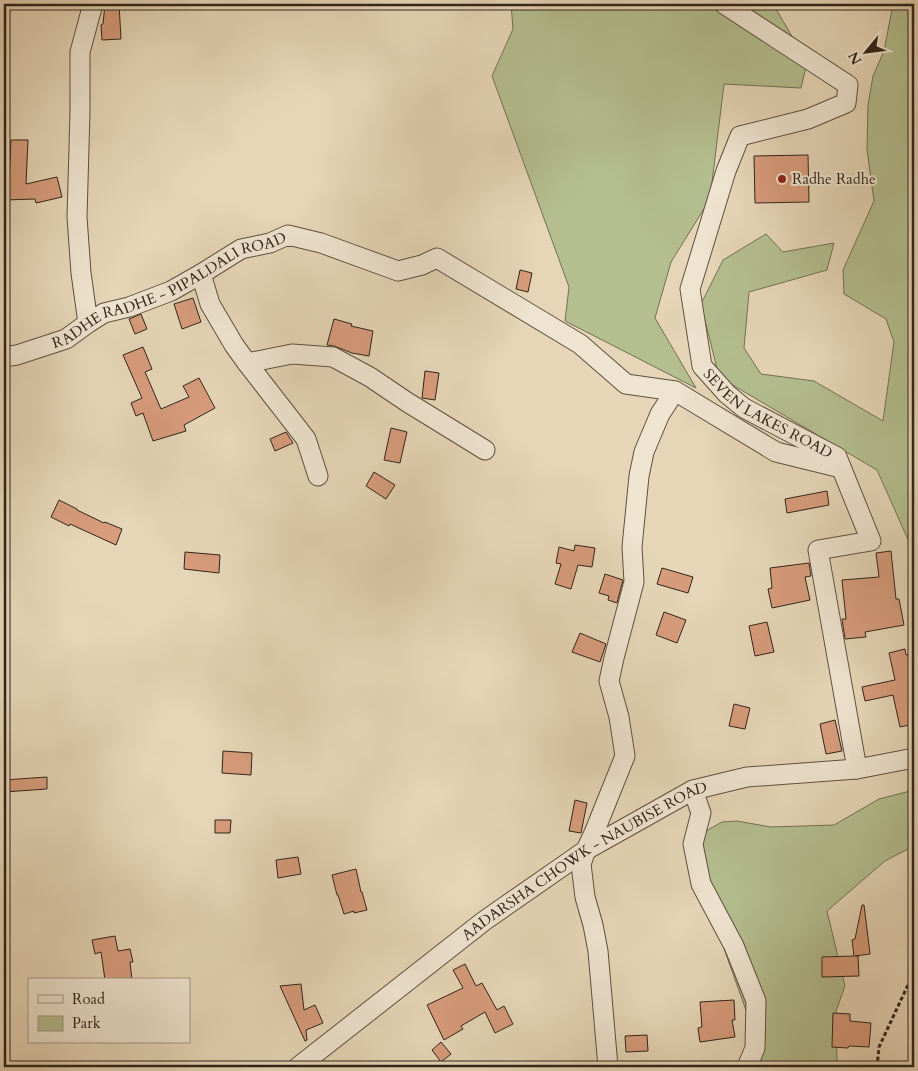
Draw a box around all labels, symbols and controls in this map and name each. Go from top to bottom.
north arrow [840,28,890,78]
text: N [844,48,866,68]
place label: Radhe Radhe [792,169,876,189]
marker: Radhe Radhe [776,173,788,185]
street label: RADHE RADHE - PIPALDALI ROAD [49,227,289,353]
street label: SEVEN LAKES ROAD [699,364,836,463]
street label: AADARSHA CHOWK - NAUBISE ROAD [457,777,709,945]
legend [28,978,190,1044]
text: Road [72,989,105,1009]
text: Park [72,1013,101,1033]

